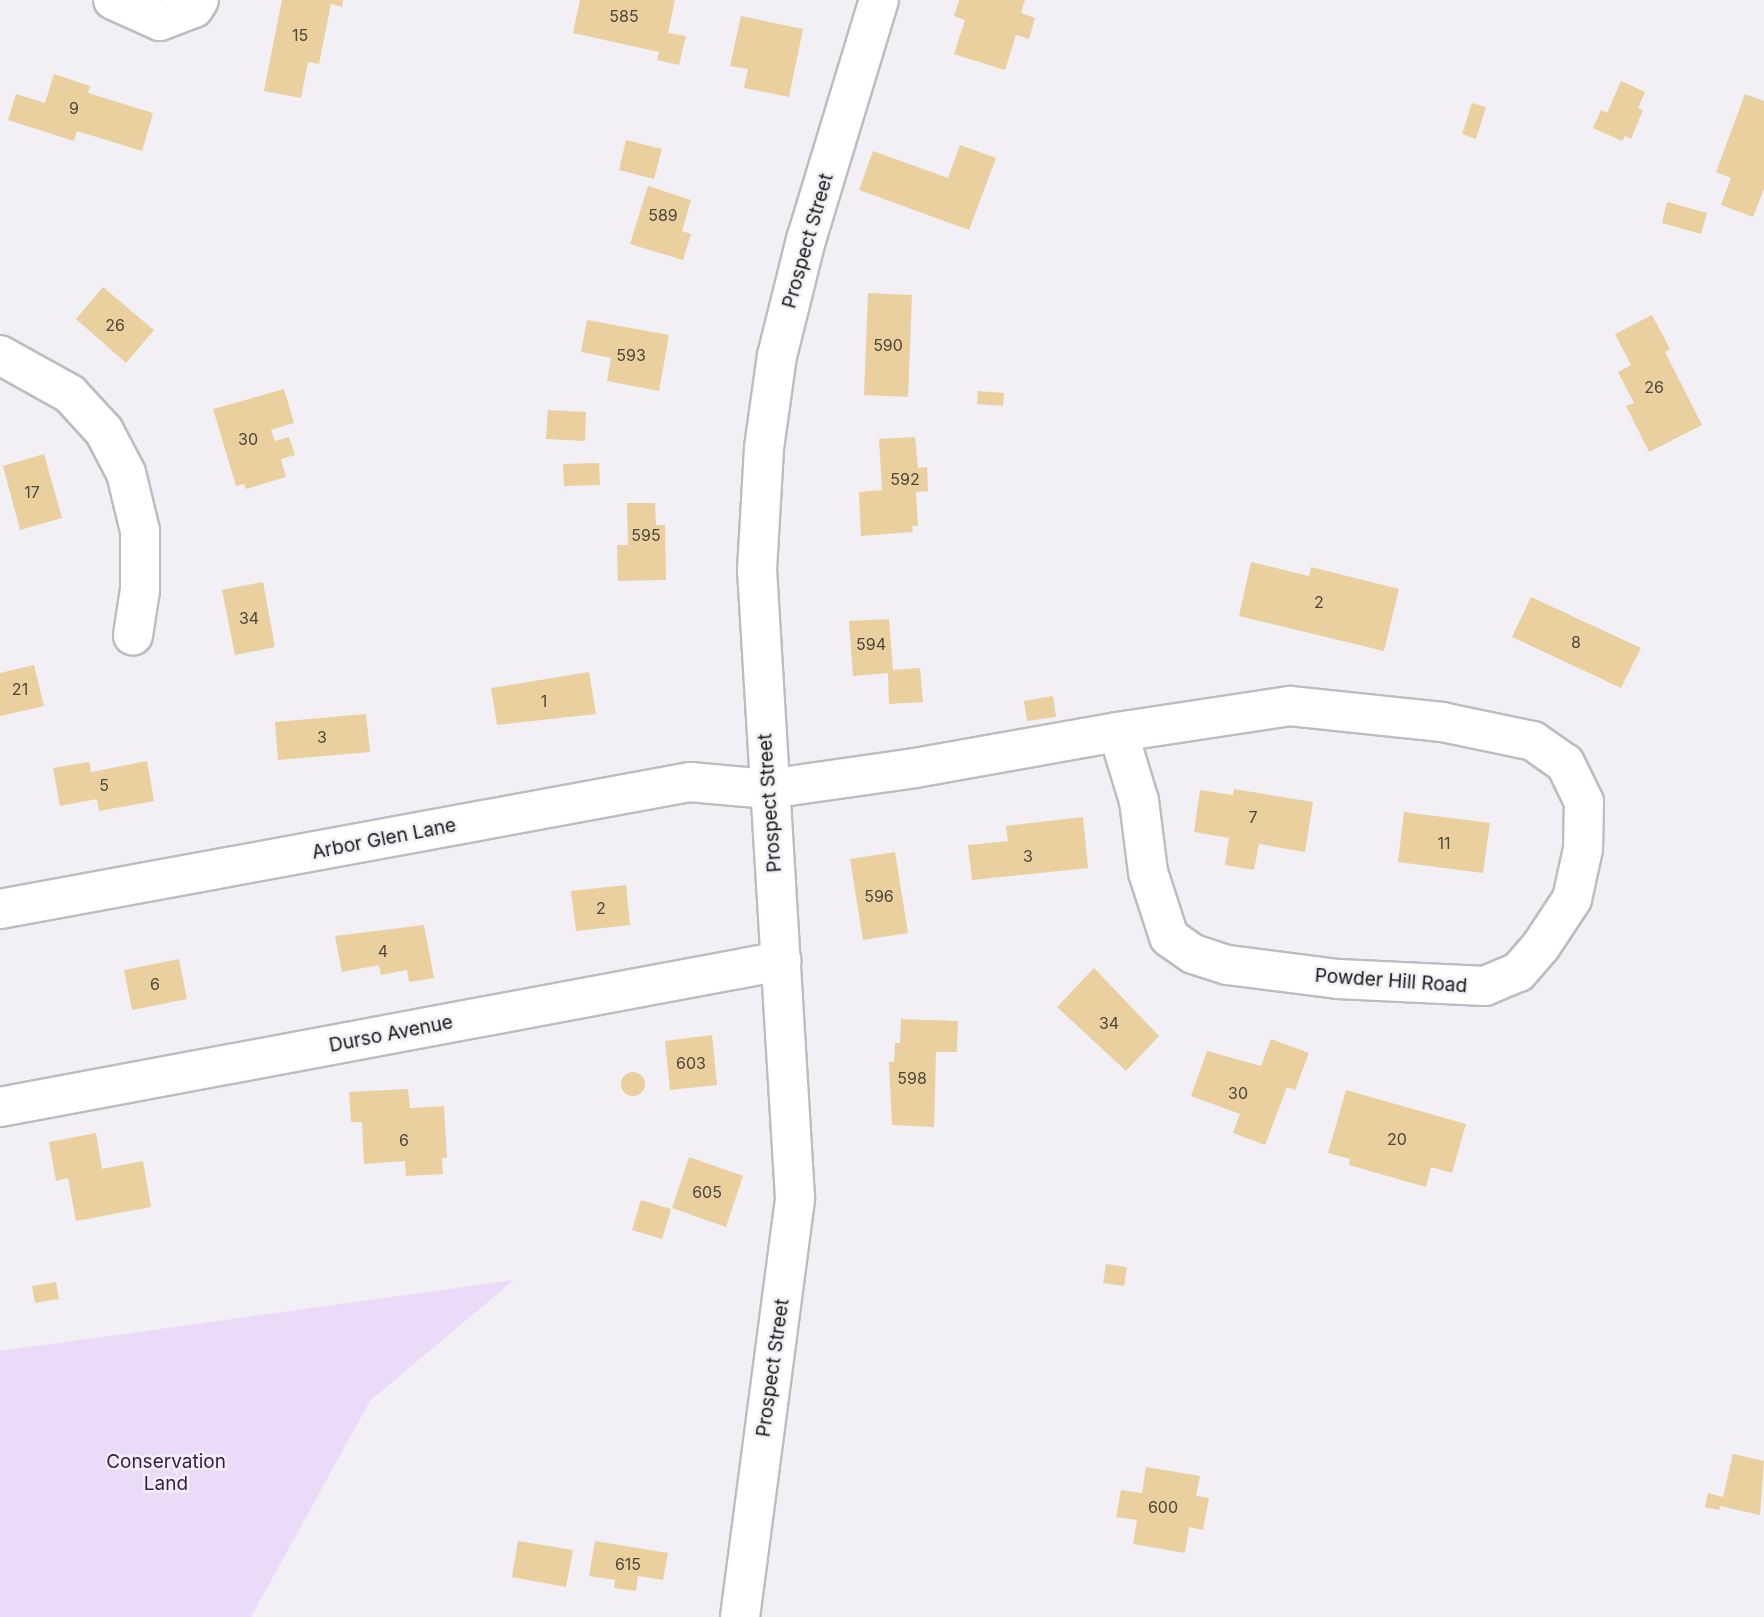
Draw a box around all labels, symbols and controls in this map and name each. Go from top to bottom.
house number: 585 [609,6,639,26]
house number: 15 [292,25,308,45]
house number: 9 [69,98,79,118]
street label: Prospect Street [778,171,838,311]
house number: 589 [648,205,678,225]
house number: 26 [105,315,125,335]
house number: 590 [873,335,903,355]
house number: 593 [616,345,646,365]
house number: 26 [1644,377,1664,397]
house number: 30 [238,429,258,449]
house number: 592 [890,469,920,489]
house number: 17 [24,482,40,502]
house number: 595 [631,525,661,545]
house number: 2 [1314,592,1324,612]
house number: 34 [239,608,259,628]
house number: 8 [1571,632,1581,652]
house number: 594 [856,634,886,654]
house number: 21 [12,679,28,699]
house number: 1 [541,691,547,711]
house number: 3 [317,727,327,747]
street label: Prospect Street [754,733,786,873]
house number: 5 [99,775,109,795]
house number: 7 [1248,807,1258,827]
street label: Arbor Glen Lane [310,814,458,864]
house number: 11 [1437,833,1451,853]
house number: 3 [1023,846,1033,866]
house number: 596 [864,886,894,906]
house number: 2 [596,898,606,918]
house number: 4 [378,941,388,961]
street label: Powder Hill Road [1314,964,1468,998]
house number: 6 [150,974,160,994]
street label: Durso Avenue [327,1011,455,1057]
house number: 34 [1099,1013,1119,1033]
house number: 603 [676,1053,706,1073]
house number: 598 [897,1068,927,1088]
house number: 30 [1228,1083,1248,1103]
house number: 20 [1387,1129,1407,1149]
house number: 6 [399,1130,409,1150]
house number: 605 [692,1182,722,1202]
street label: Prospect Street [752,1298,794,1438]
park label: Conservation Land [106,1451,226,1495]
house number: 600 [1148,1497,1178,1517]
house number: 615 [615,1554,641,1574]

